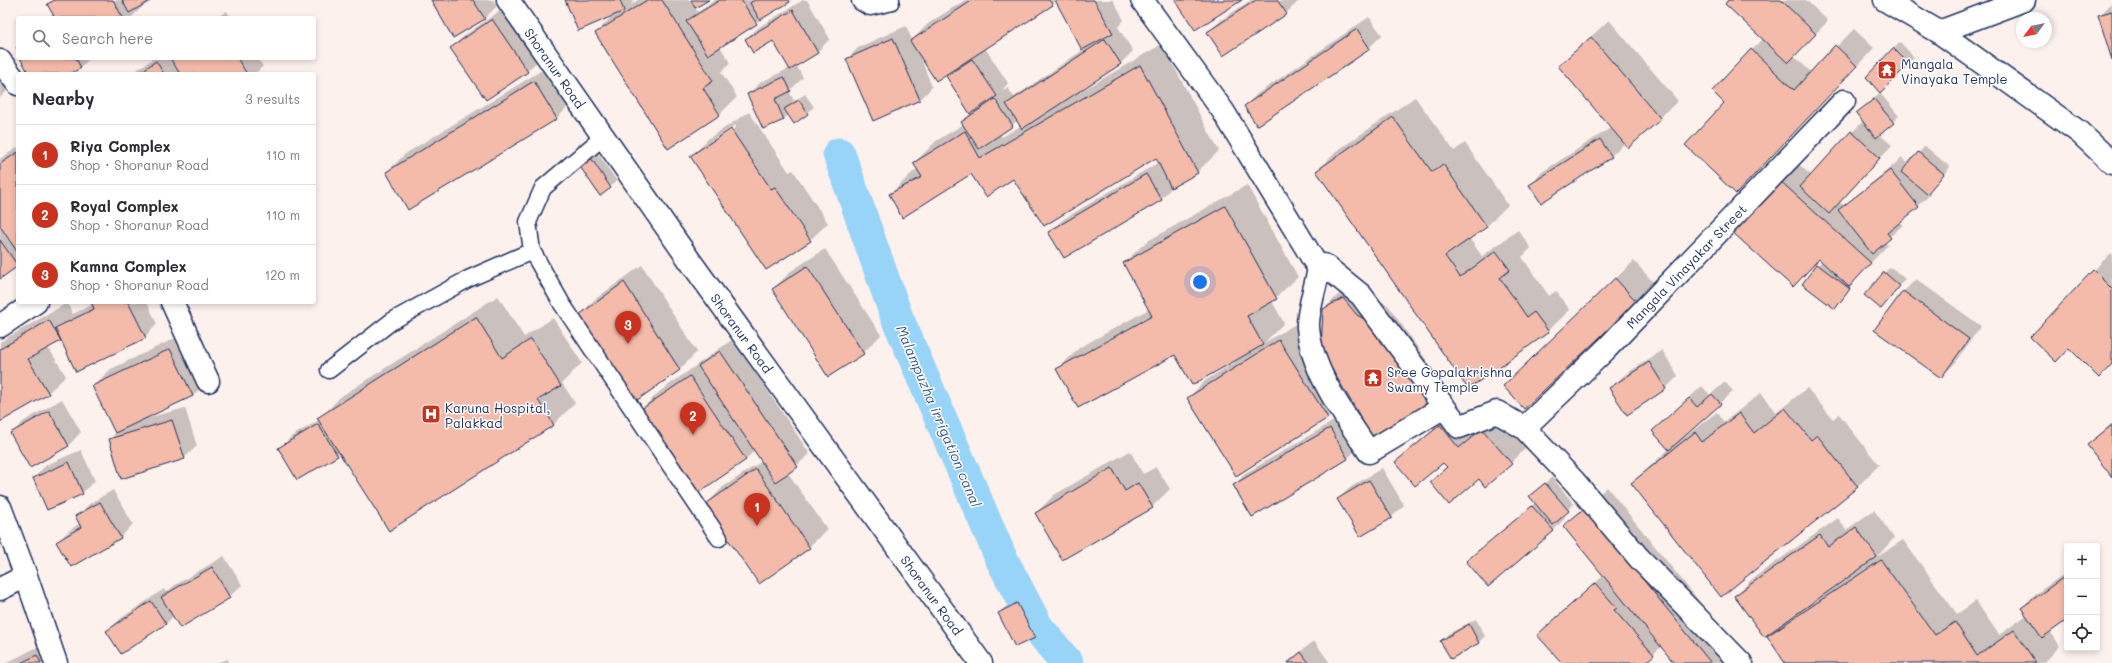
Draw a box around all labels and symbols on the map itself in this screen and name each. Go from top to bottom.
north arrow [2016,12,2052,48]
street label: Shoranur Road [521,24,589,112]
place label: Mangala Vinayaka Temple [1901,55,2008,87]
temple icon: Mangala Vinayaka Temple [1876,59,1898,81]
street label: Mangala Vinayakar Street [1622,200,1750,332]
your location [1190,272,1210,292]
street label: Shoranur Road [707,290,777,376]
pin: 3 [615,311,641,344]
water label: Malampuzha irrigation canal [892,322,986,510]
place label: Sree Gopalakrishna Swamy Temple [1387,363,1512,395]
temple icon: Sree Gopalakrishna Swamy Temple [1362,367,1384,389]
place label: Karuna Hospital, Palakkad [445,399,550,431]
pin: 2 [680,402,706,435]
hospital icon: Karuna Hospital, Palakkad [420,403,442,425]
pin: 1 [744,493,770,526]
street label: Shoranur Road [897,552,967,638]

